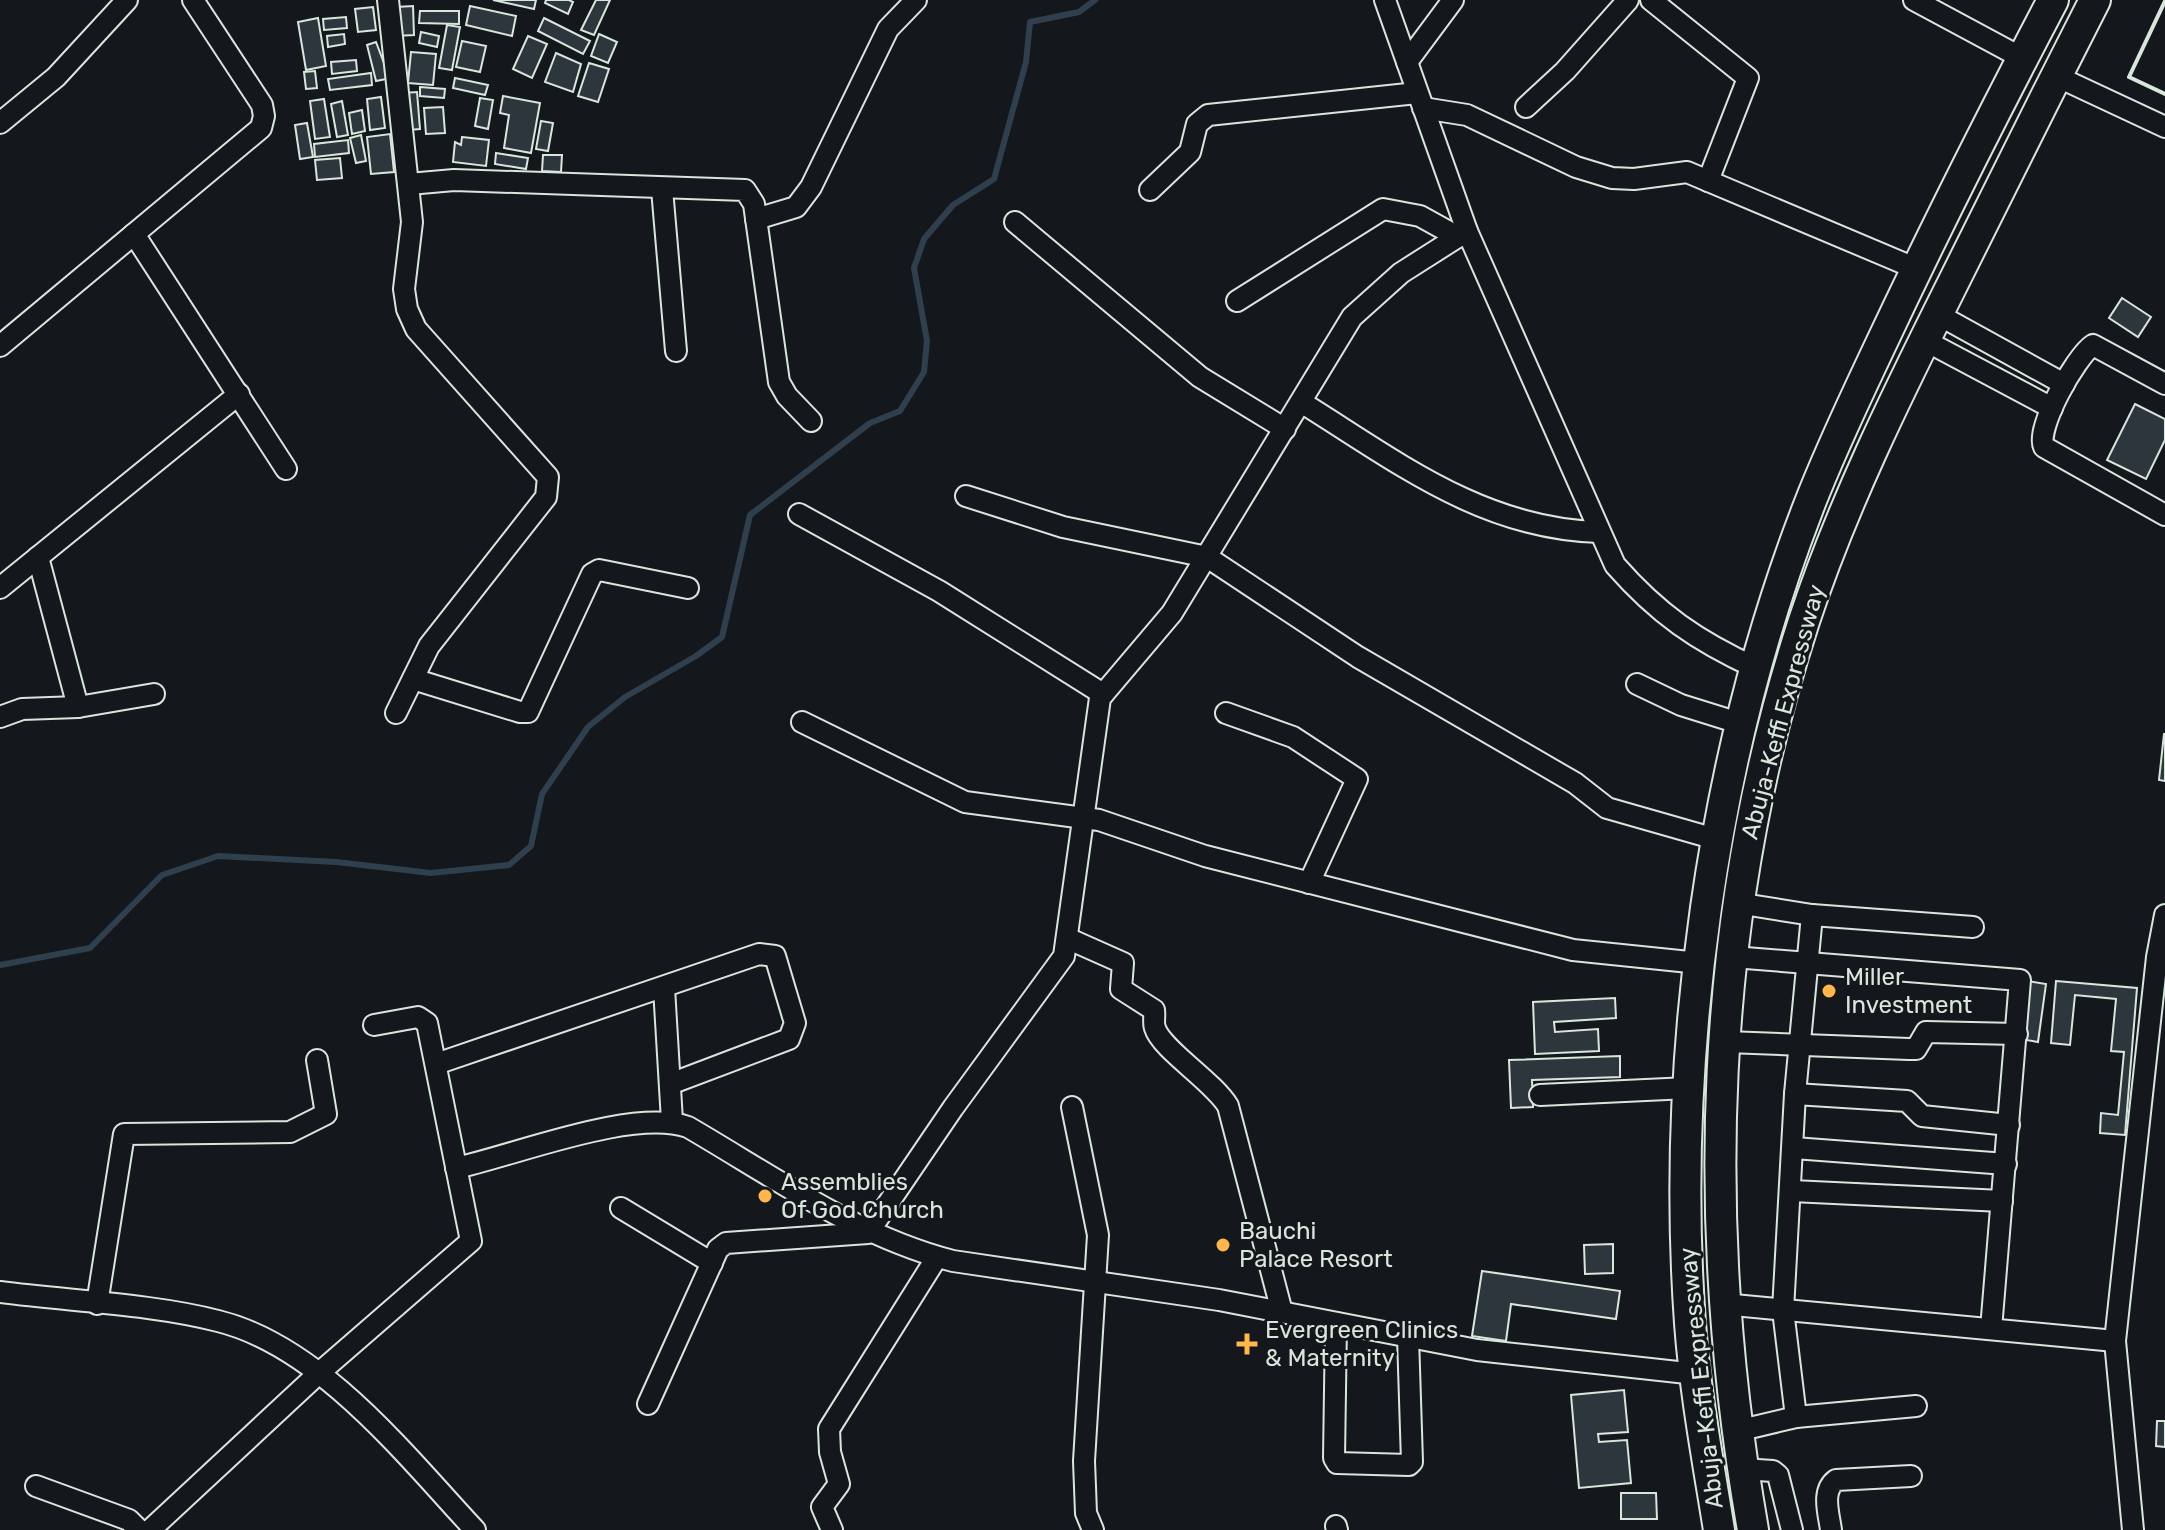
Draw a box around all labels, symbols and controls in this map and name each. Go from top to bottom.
street label: Abuja-Keffi Expressway [1736,582,1830,842]
place label: Miller Investment [1845,963,1972,1019]
marker: Miller Investment [1820,982,1838,1000]
place label: Assemblies Of God Church [781,1168,944,1224]
marker: Assemblies Of God Church [756,1187,774,1205]
place label: Bauchi Palace Resort [1239,1217,1393,1273]
marker: Bauchi Palace Resort [1214,1236,1232,1254]
street label: Abuja-Keffi Expressway [1673,1246,1729,1510]
place label: Evergreen Clinics & Maternity [1265,1316,1458,1372]
marker: Evergreen Clinics & Maternity [1236,1333,1258,1355]

